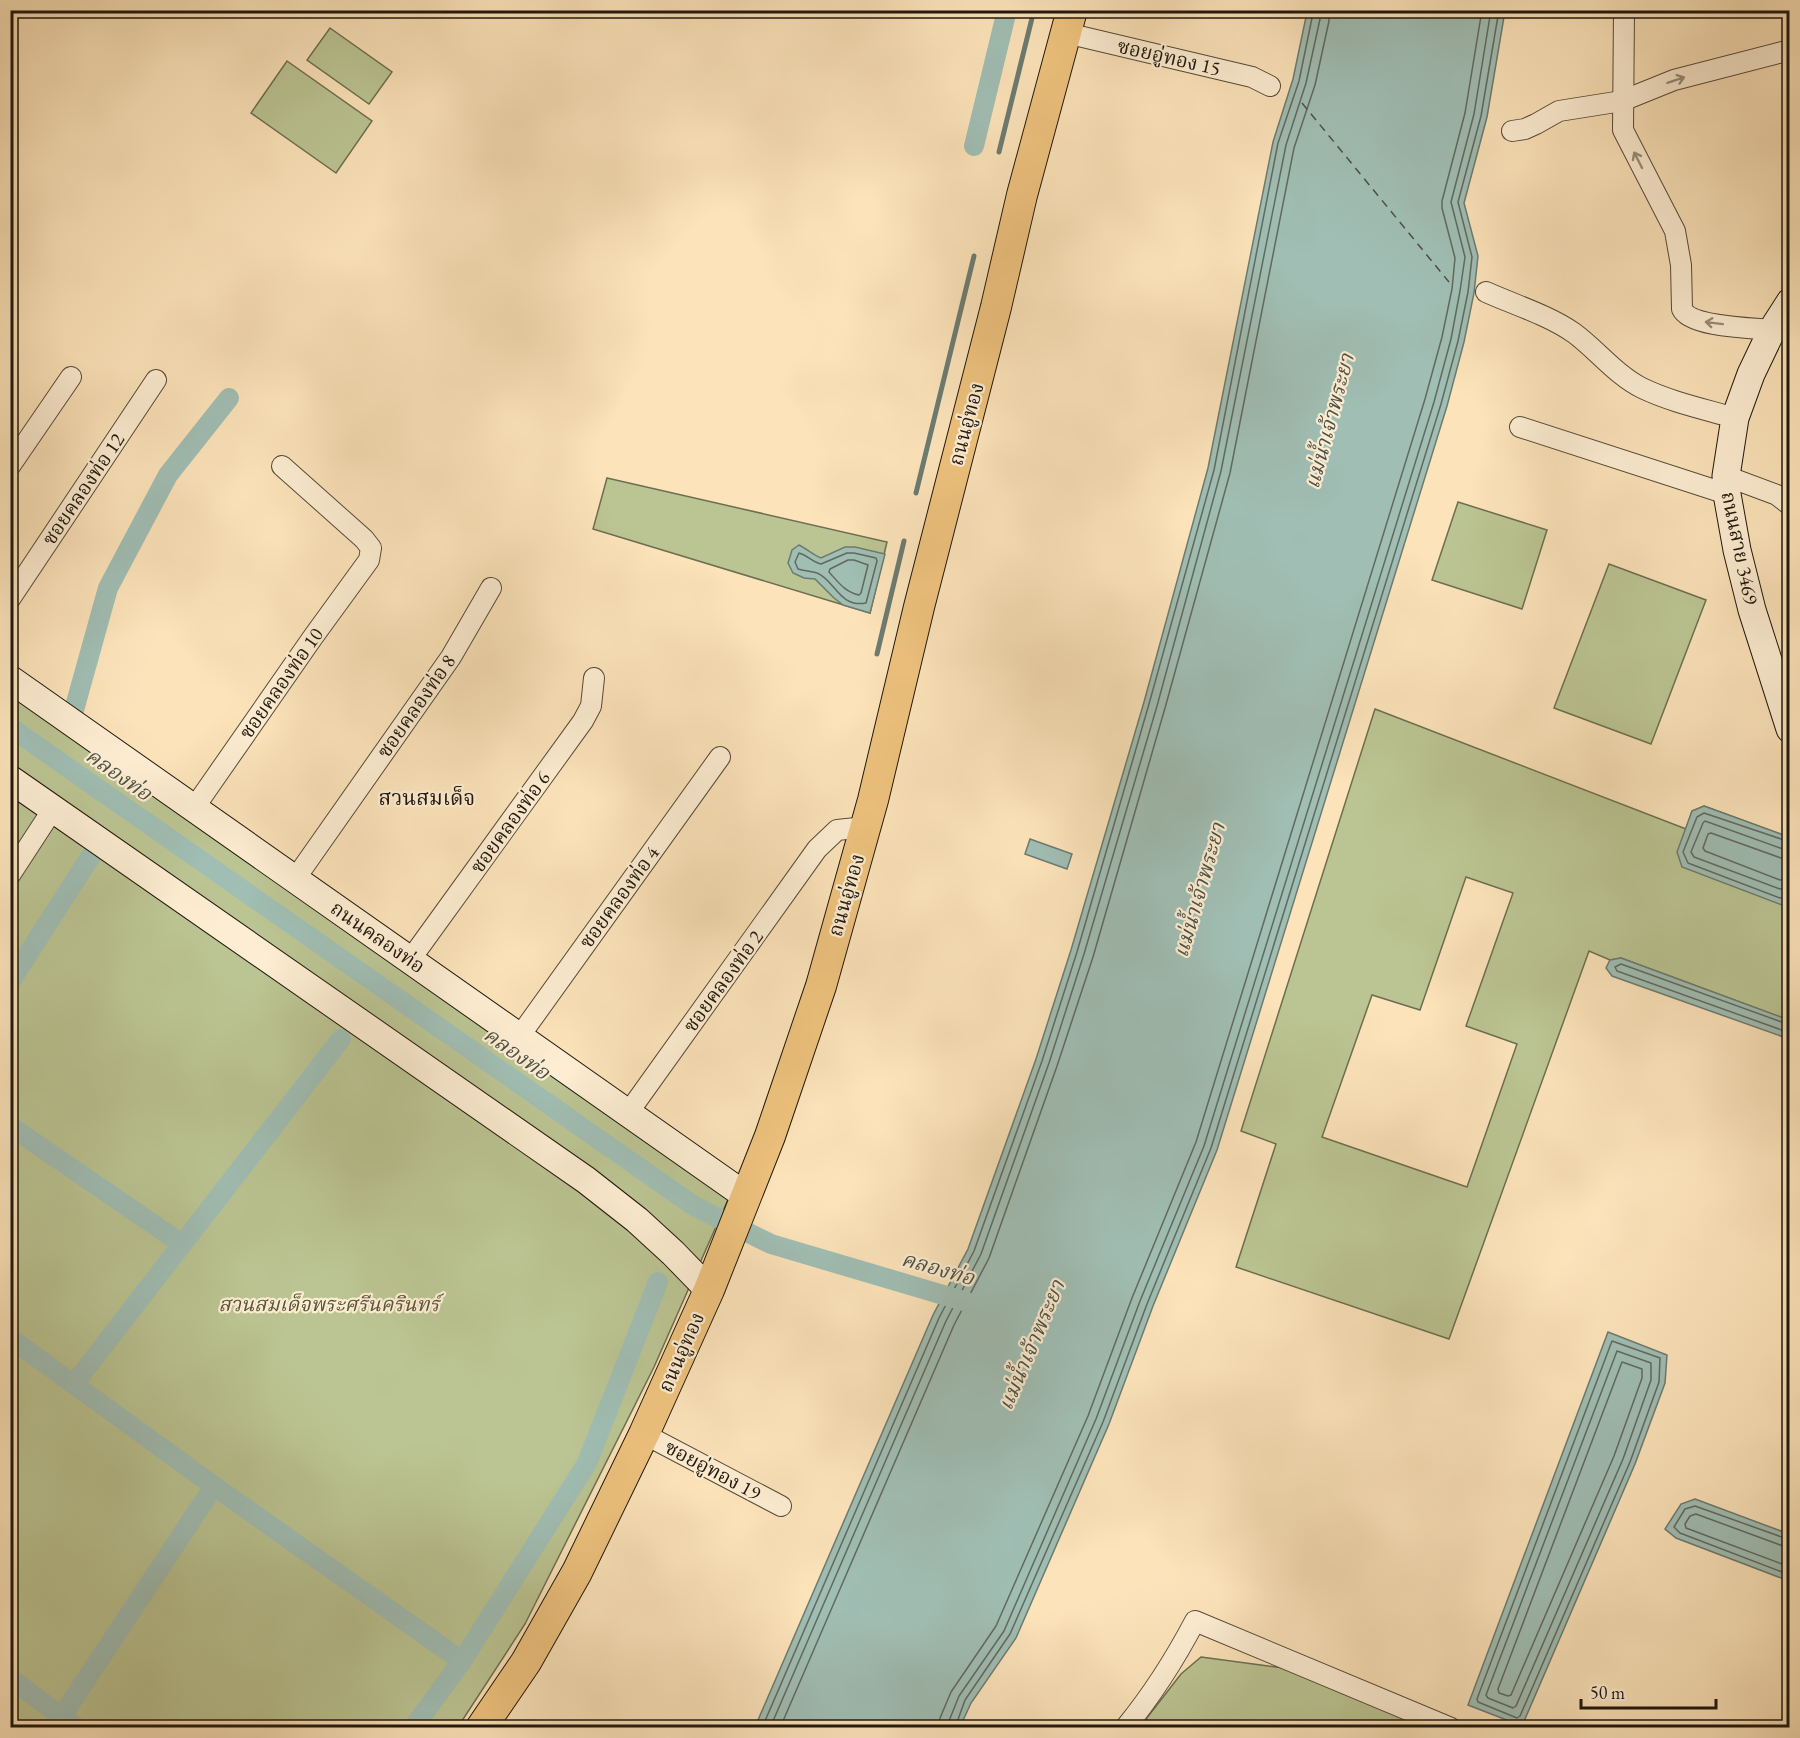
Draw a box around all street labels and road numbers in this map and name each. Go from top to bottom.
street label: ซอยอู่ทอง 15 [1115,32,1223,82]
street label: ถนนอู่ทอง [942,380,990,468]
street label: ซอยคลองท่อ 12 [36,428,130,550]
street label: ถนนสาย 3469 [1715,489,1765,607]
street label: ซอยคลองท่อ 10 [233,622,329,744]
street label: ซอยคลองท่อ 8 [371,649,461,763]
street label: ซอยคลองท่อ 6 [464,765,556,878]
street label: ซอยคลองท่อ 4 [573,840,665,953]
street label: ถนนอู่ทอง [822,851,870,939]
street label: ถนนคลองท่อ [326,895,430,979]
street label: ซอยคลองท่อ 2 [677,924,769,1037]
street label: ถนนอู่ทอง [652,1308,710,1396]
street label: ซอยอู่ทอง 19 [660,1434,766,1506]

